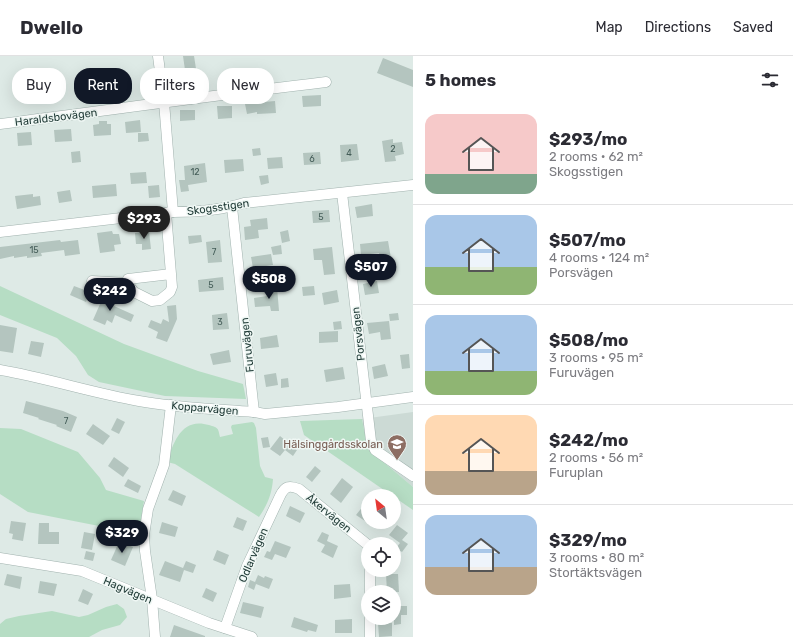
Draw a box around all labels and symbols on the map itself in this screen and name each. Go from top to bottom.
street label: Haraldsbovägen [14,106,98,129]
house number: 2 [390,144,396,154]
house number: 4 [346,148,352,158]
house number: 6 [309,154,315,164]
house number: 12 [190,167,200,177]
street label: Skogsstigen [186,197,250,218]
pin: $293 [120,206,168,240]
house number: 5 [318,212,324,222]
house number: 15 [29,245,39,255]
house number: 7 [212,247,217,257]
pin: $507 [347,254,395,288]
pin: $508 [245,266,293,300]
pin: $242 [86,278,134,312]
house number: 5 [208,280,214,290]
street label: Porsvägen [349,306,368,362]
house number: 3 [217,317,223,327]
street label: Furuvägen [238,317,257,373]
street label: Kopparvägen [171,399,239,418]
house number: 7 [64,416,69,426]
school or university icon: Hälsinggårdsskolan [386,433,408,461]
place label: Hälsinggårdsskolan [283,438,383,451]
north arrow [361,489,401,529]
street label: Åkervägen [303,491,354,536]
pin: $329 [98,520,146,554]
street label: Odlarvägen [236,526,271,585]
street label: Hagvägen [101,574,154,607]

